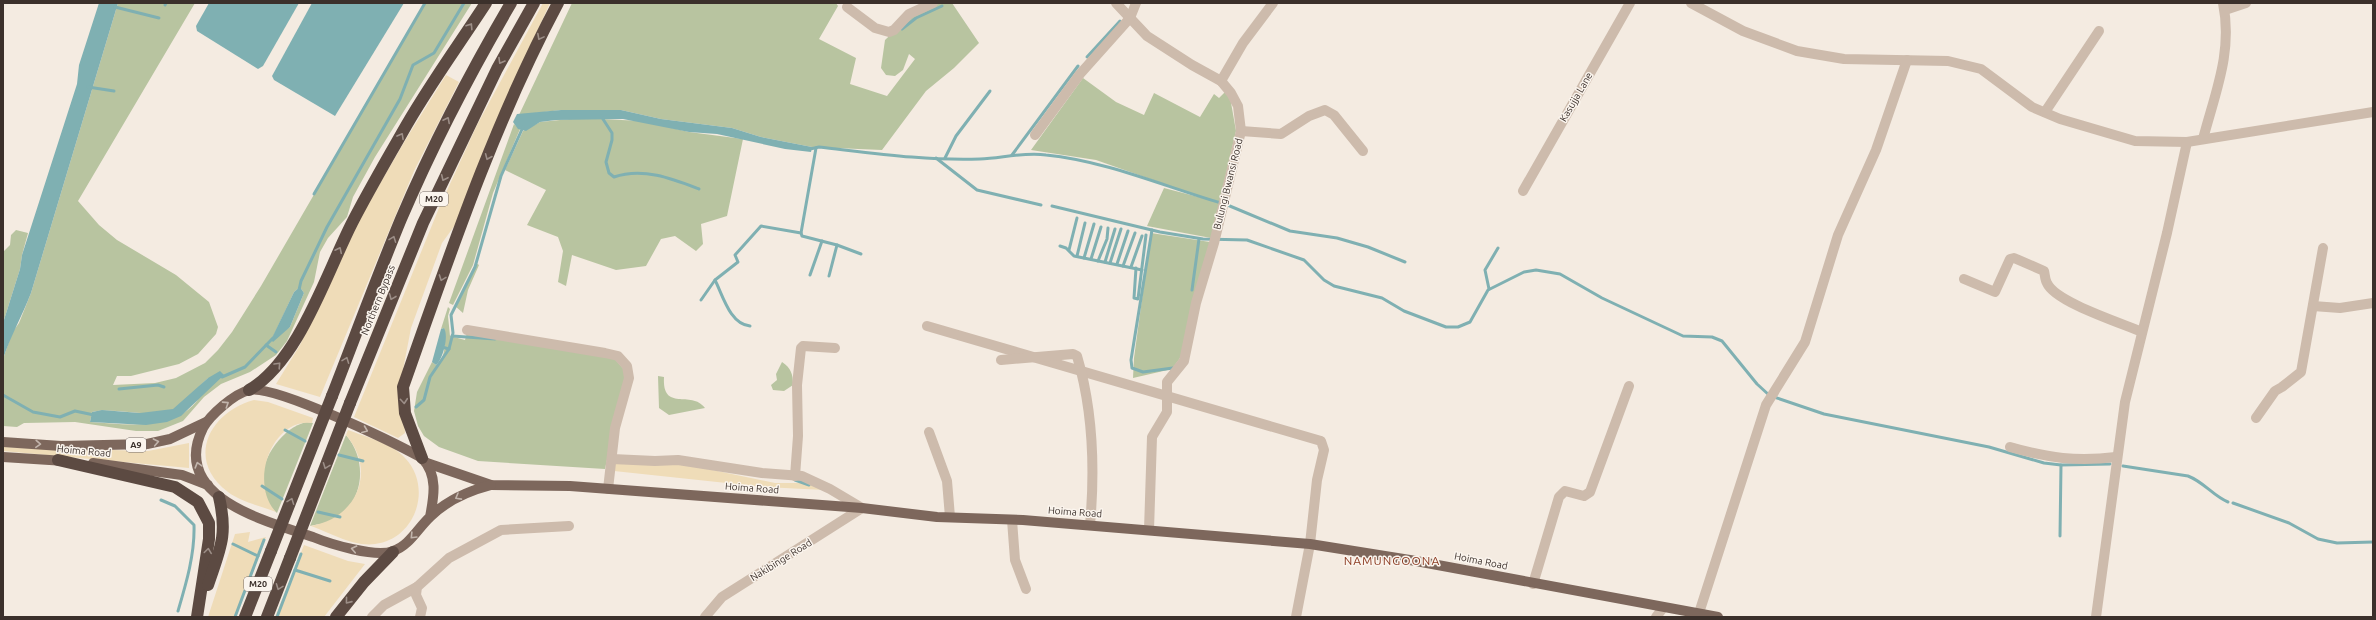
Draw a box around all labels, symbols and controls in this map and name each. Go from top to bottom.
one-way arrow [466,23,473,30]
one-way arrow [537,33,545,41]
one-way arrow [499,57,506,64]
street label: Kasujja Lane [1557,70,1595,124]
one-way arrow [442,117,450,124]
one-way arrow [396,133,403,140]
street label: Bulungi Bwansi Road [1211,137,1245,231]
one-way arrow [485,152,493,160]
one-way arrow [441,173,449,181]
road number: M20 [420,192,448,206]
one-way arrow [389,235,397,242]
one-way arrow [334,247,342,254]
street label: Northern Bypass [359,263,397,337]
one-way arrow [438,274,447,281]
one-way arrow [389,293,397,300]
one-way arrow [342,356,350,363]
one-way arrow [273,362,280,369]
one-way arrow [399,398,408,404]
one-way arrow [222,401,229,409]
one-way arrow [361,425,368,433]
road number: A9 [126,438,146,452]
one-way arrow [152,438,159,447]
one-way arrow [35,440,41,449]
street label: Hoima Road [56,443,112,459]
one-way arrow [194,462,203,469]
one-way arrow [323,462,331,469]
street label: Hoima Road [724,481,780,495]
one-way arrow [455,492,462,499]
one-way arrow [286,498,294,505]
street label: Hoima Road [1047,505,1103,519]
one-way arrow [410,531,418,539]
street label: Nakibinge Road [748,537,814,583]
one-way arrow [351,545,357,553]
one-way arrow [203,548,212,554]
street label: Hoima Road [1453,550,1509,572]
district label: NAMUNGOONA [1344,554,1440,567]
road number: M20 [244,577,272,591]
one-way arrow [275,584,283,591]
one-way arrow [345,597,352,604]

